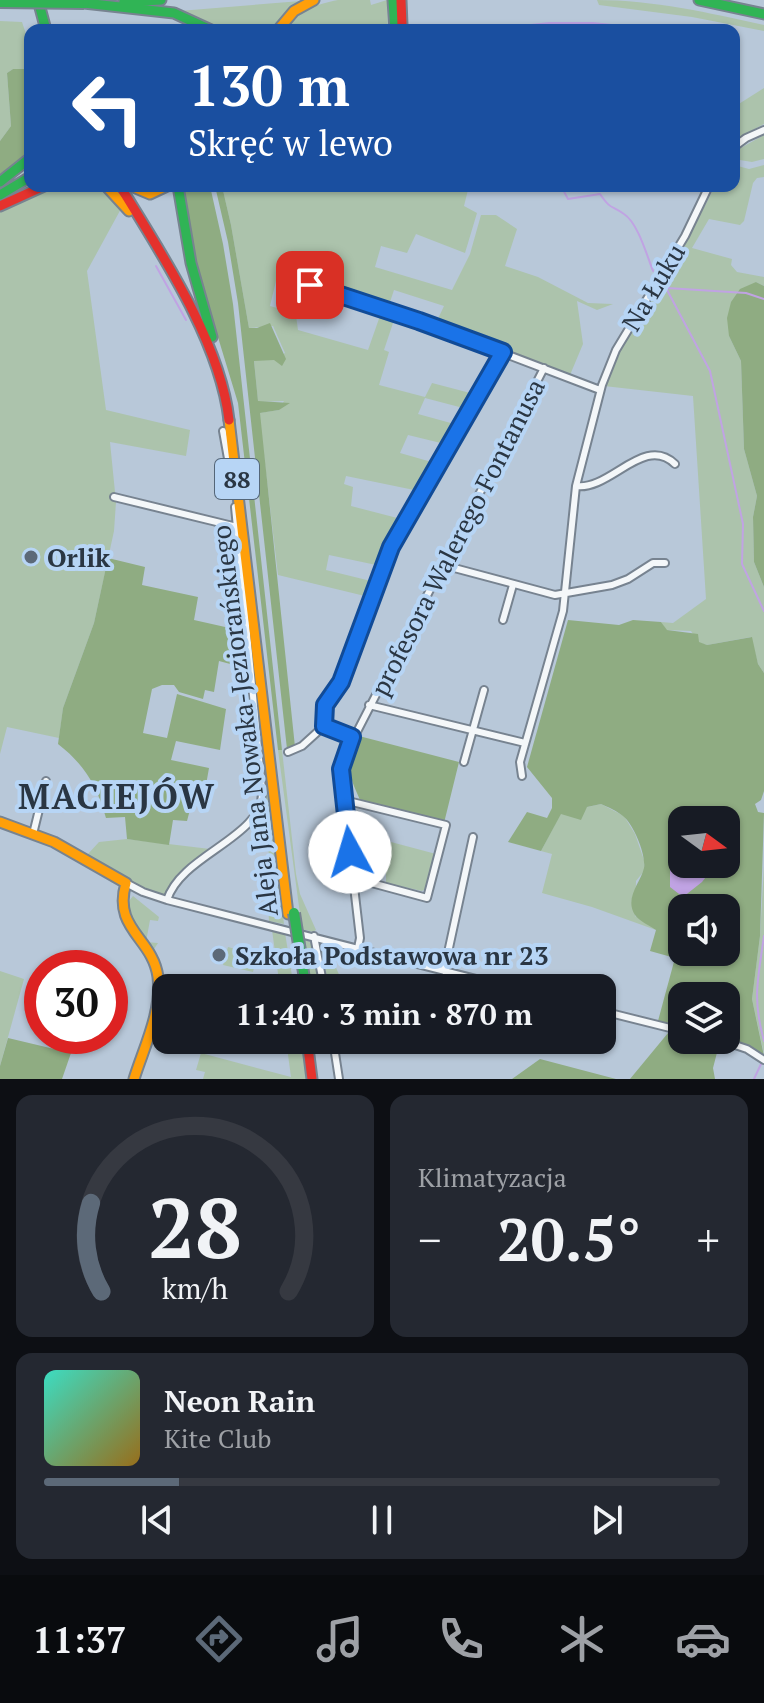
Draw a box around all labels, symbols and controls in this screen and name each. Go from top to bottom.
text: 130 m [188,48,350,122]
icon: left [56,56,160,160]
text: Skręć w lewo [188,119,393,166]
street label: Na Łuku [614,237,692,337]
pin [276,251,344,319]
icon: arrive [288,263,332,307]
street label: profesora Walerego Fontanusa [362,373,552,701]
road number: 88 [215,459,259,499]
street label: Aleja Jana Nowaka-Jeziorańskiego [203,523,285,919]
place label: Orlik [47,540,111,574]
marker: Orlik [22,548,40,566]
district label: MACIEJÓW [18,774,216,819]
north arrow [668,806,740,878]
map controls [668,806,740,1054]
position arrow [308,810,392,894]
button: sound [668,894,740,966]
place label: Szkoła Podstawowa nr 23 [235,938,549,972]
marker: Szkoła Podstawowa nr 23 [210,946,228,964]
speed limit sign: 30 [24,950,128,1054]
button: layers [668,982,740,1054]
text: 11:40 · 3 min · 870 m [236,994,532,1034]
text: Klimatyzacja [418,1160,567,1194]
text: 28 [148,1172,242,1282]
text: 20.5° [497,1199,641,1278]
text: − [418,1210,441,1269]
text: + [697,1210,720,1269]
text: km/h [162,1269,228,1307]
text: Neon Rain [164,1381,315,1421]
text: Kite Club [164,1421,271,1455]
icon: previous [135,1498,179,1542]
icon: pause [360,1498,404,1542]
icon: next [585,1498,629,1542]
icon: directions [191,1611,247,1667]
icon: music [312,1611,368,1667]
icon: phone [433,1611,489,1667]
icon: climate [554,1611,610,1667]
icon: car [675,1611,731,1667]
text: 11:37 [33,1616,126,1663]

